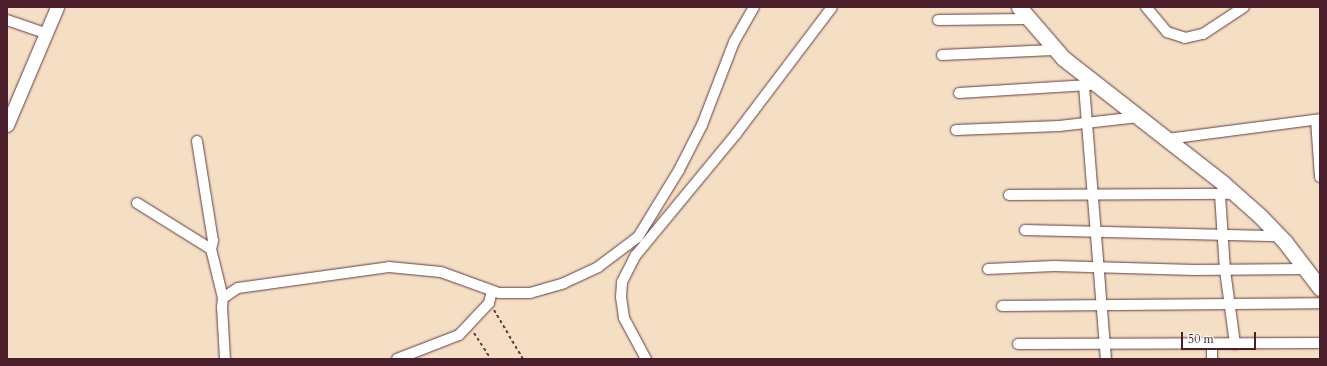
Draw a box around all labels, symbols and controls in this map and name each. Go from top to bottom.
scale bar [1183,324,1258,350]
text: 50 m [1188,331,1214,347]

